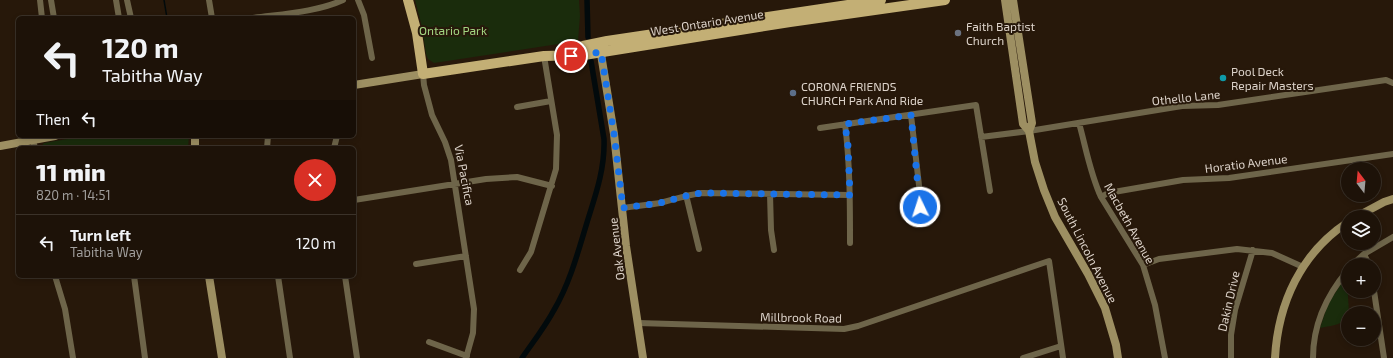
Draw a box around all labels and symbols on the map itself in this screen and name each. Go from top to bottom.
street label: West Ontario Avenue [649,6,765,38]
place label: Faith Baptist Church [966,19,1036,47]
park label: Ontario Park [419,23,487,37]
marker: Faith Baptist Church [953,28,963,38]
pin [554,39,588,73]
place label: Pool Deck Repair Masters [1231,64,1314,92]
marker: Pool Deck Repair Masters [1218,73,1228,83]
place label: CORONA FRIENDS CHURCH Park And Ride [801,79,923,107]
street label: Othello Lane [1151,86,1221,108]
marker: CORONA FRIENDS CHURCH Park And Ride [788,88,798,98]
street label: Via Pacifica [452,143,478,207]
street label: Horatio Avenue [1204,151,1288,175]
north arrow [1341,162,1381,202]
street label: Macbeth Avenue [1102,180,1158,266]
position arrow [899,186,941,228]
street label: South Lincoln Avenue [1055,195,1121,305]
street label: Oak Avenue [605,217,627,281]
street label: Dakin Drive [1214,269,1242,333]
street label: Millbrook Road [760,309,842,325]

